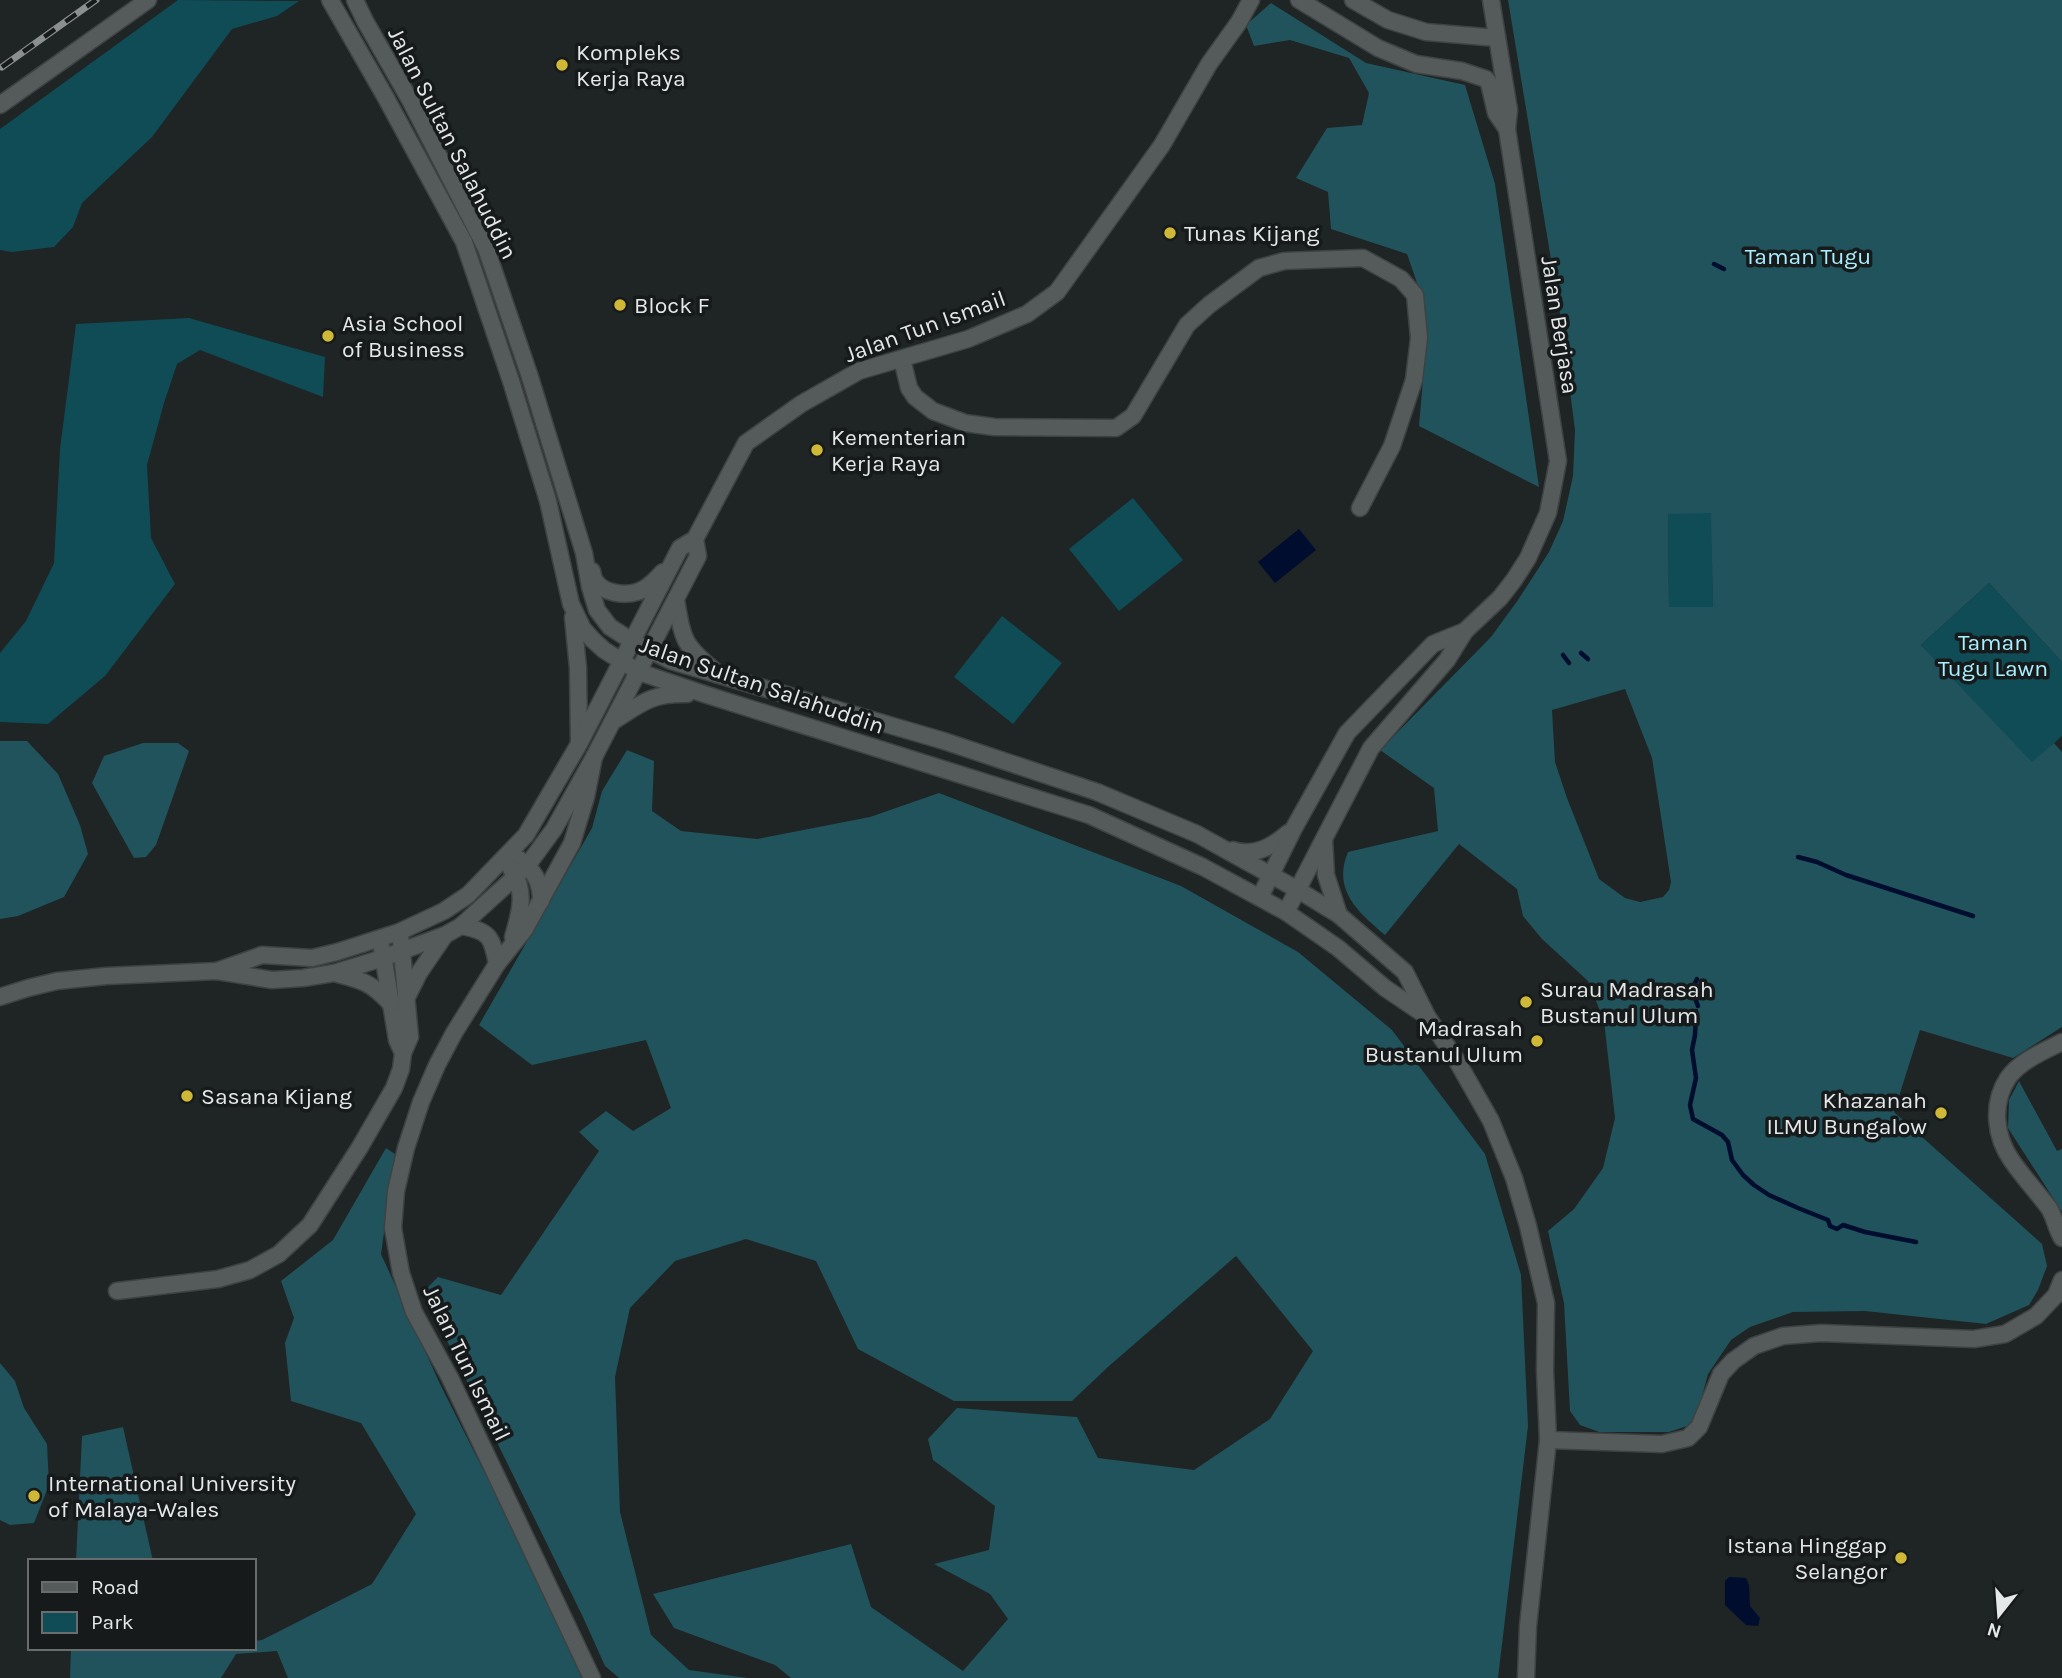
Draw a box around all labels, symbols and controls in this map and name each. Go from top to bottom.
street label: Jalan Sultan Salahuddin [382,23,523,264]
place label: Kompleks Kerja Raya [576,39,686,92]
marker: Kompleks Kerja Raya [554,57,570,73]
place label: Tunas Kijang [1184,220,1320,247]
marker: Tunas Kijang [1162,225,1178,241]
park label: Taman Tugu [1745,243,1871,270]
street label: Jalan Berjasa [1535,254,1584,396]
street label: Jalan Tun Ismail [841,285,1009,368]
place label: Block F [634,292,710,319]
marker: Block F [612,297,628,313]
place label: Asia School of Business [342,310,465,363]
marker: Asia School of Business [320,328,336,344]
place label: Kementerian Kerja Raya [831,424,966,477]
marker: Kementerian Kerja Raya [809,442,825,458]
park label: Taman Tugu Lawn [1938,629,2048,682]
street label: Jalan Sultan Salahuddin [636,631,888,740]
place label: Surau Madrasah Bustanul Ulum [1540,976,1714,1029]
marker: Surau Madrasah Bustanul Ulum [1518,994,1534,1010]
place label: Madrasah Bustanul Ulum [1365,1015,1523,1068]
marker: Madrasah Bustanul Ulum [1529,1033,1545,1049]
place label: Sasana Kijang [201,1083,352,1110]
place label: Khazanah ILMU Bungalow [1766,1087,1927,1140]
marker: Sasana Kijang [179,1088,195,1104]
marker: Khazanah ILMU Bungalow [1933,1105,1949,1121]
street label: Jalan Tun Ismail [417,1281,516,1445]
place label: International University of Malaya-Wales [48,1470,296,1523]
marker: International University of Malaya-Wales [26,1488,42,1504]
place label: Istana Hinggap Selangor [1727,1532,1888,1585]
marker: Istana Hinggap Selangor [1893,1550,1909,1566]
legend [28,1559,256,1650]
text: Road [91,1575,139,1599]
north arrow [1964,1580,2034,1650]
text: Park [91,1610,134,1634]
text: N [1985,1618,2004,1643]

